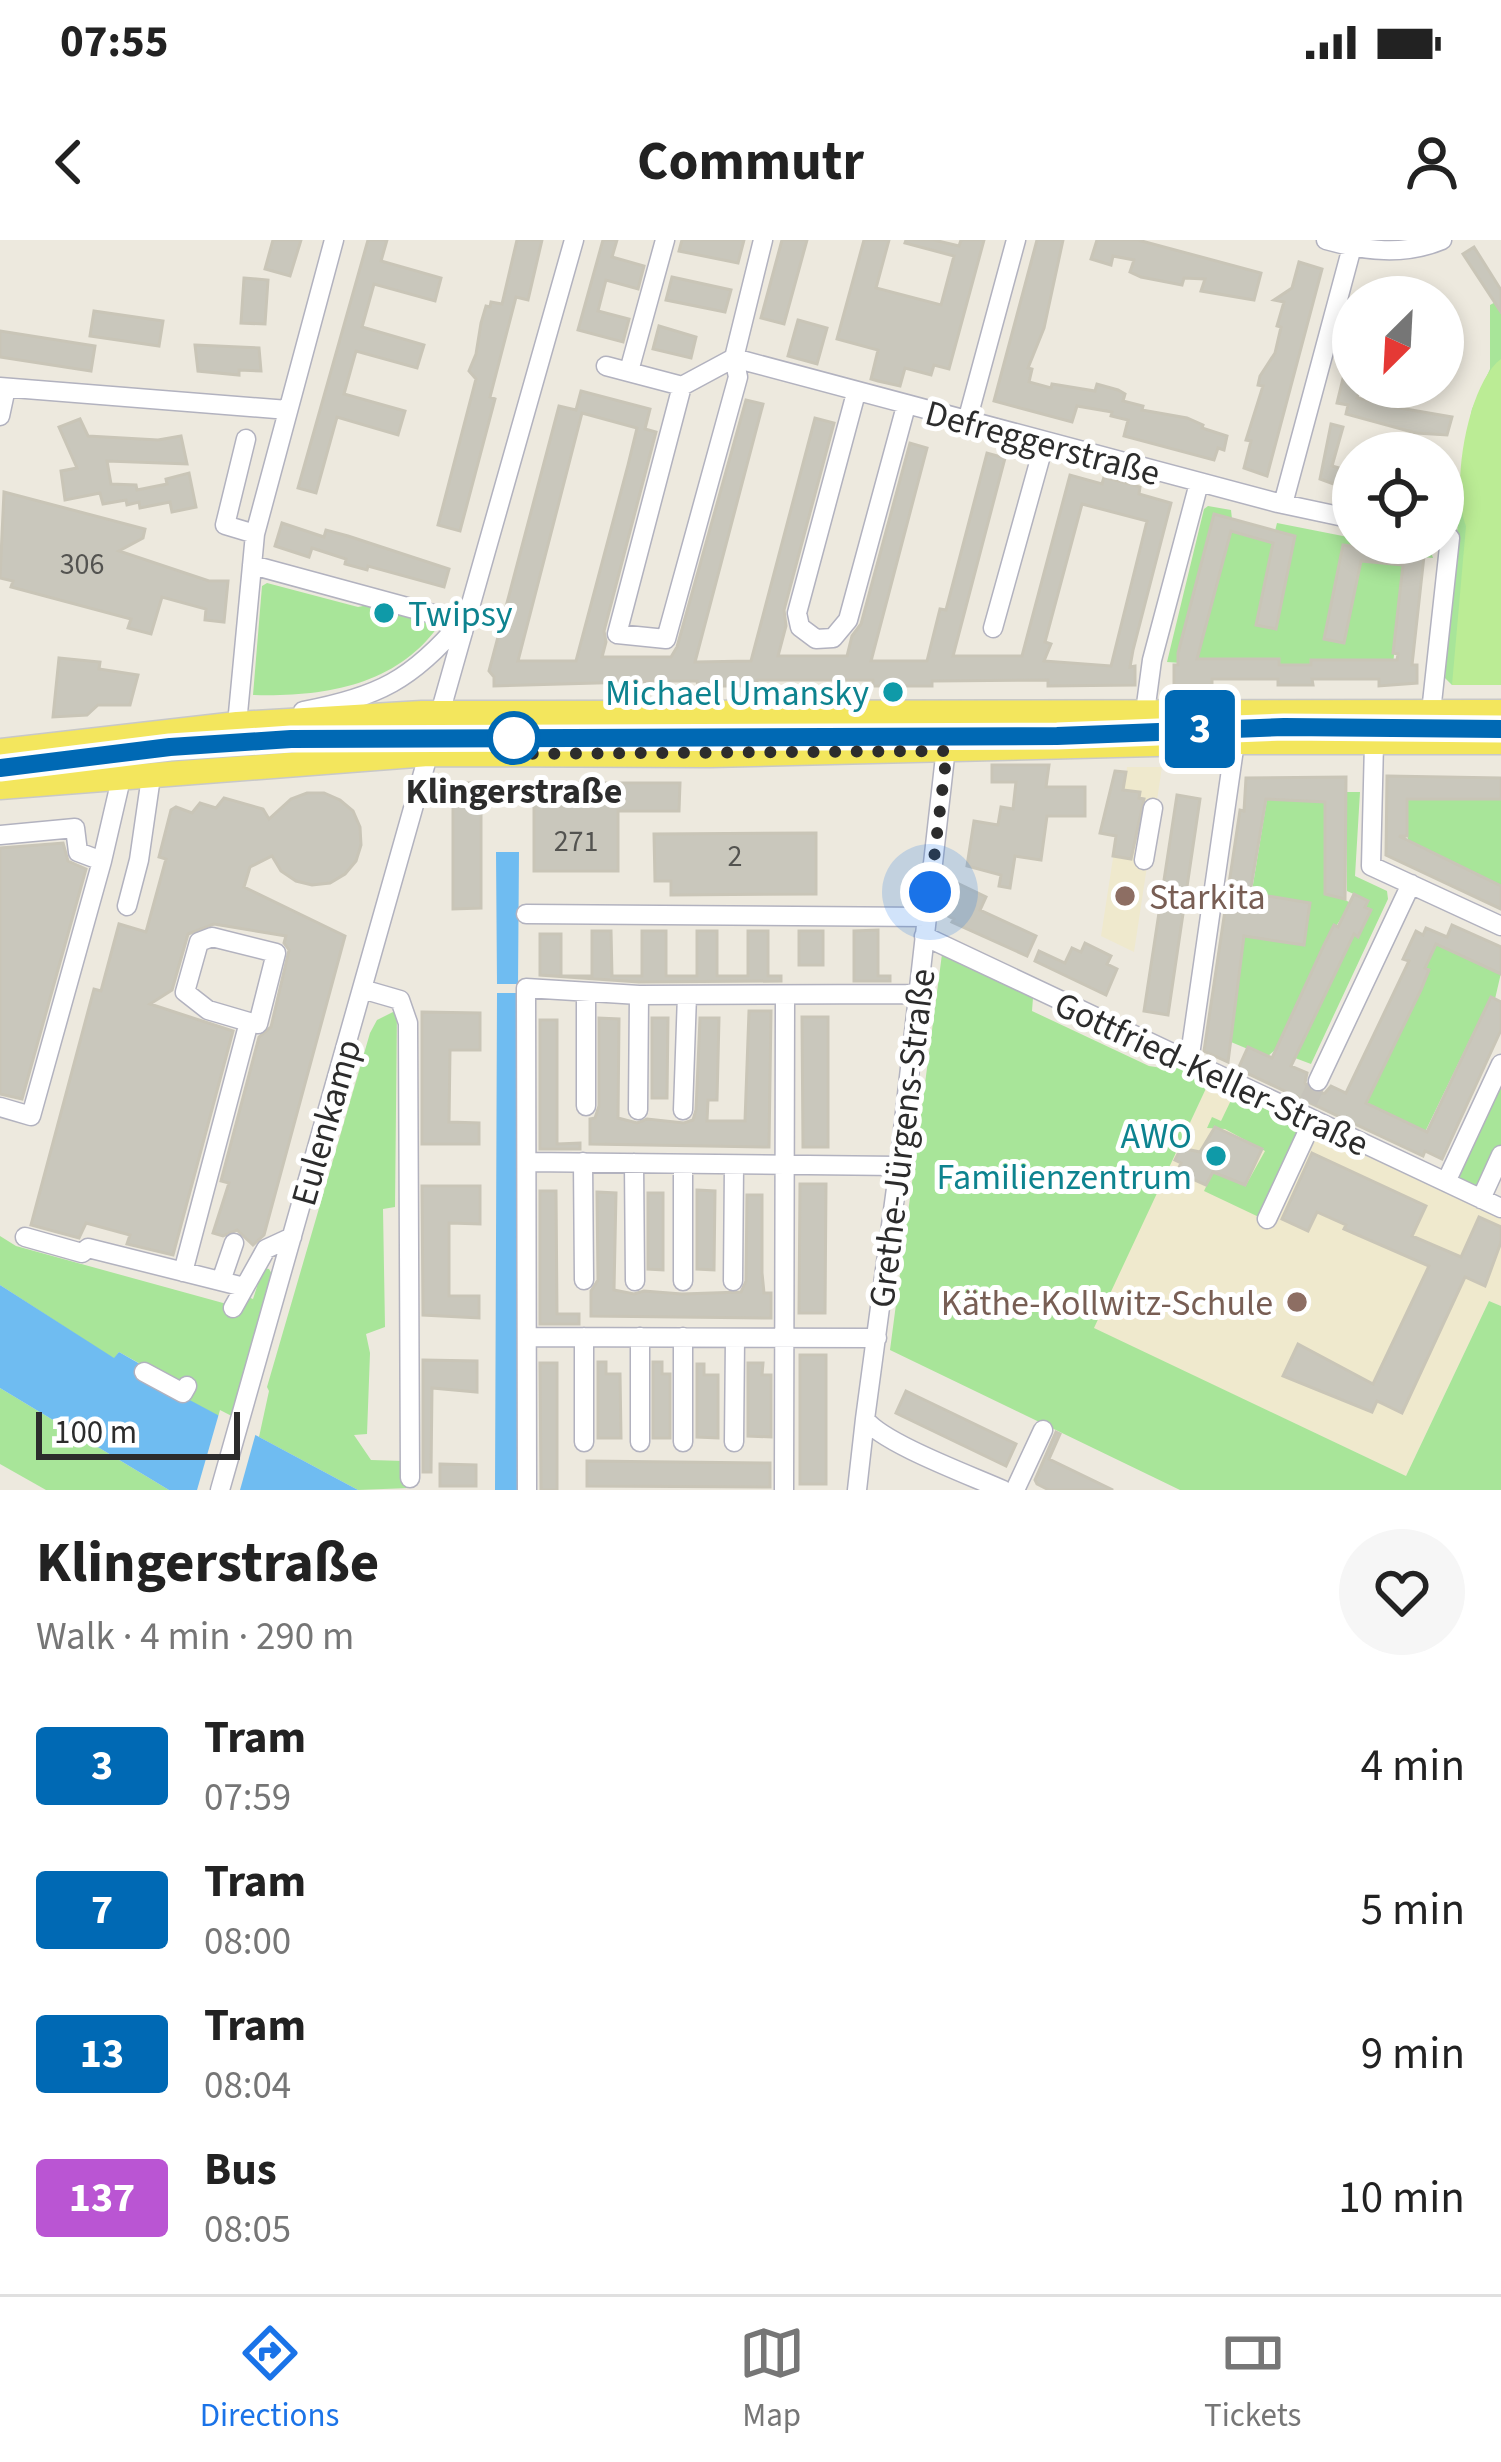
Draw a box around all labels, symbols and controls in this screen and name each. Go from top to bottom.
text: 07:55 [60,10,169,74]
text: Commutr [637,124,864,201]
icon: back [36,129,102,195]
icon: person [1399,129,1465,195]
north arrow [1332,276,1464,408]
map controls [1332,276,1464,564]
street label: Defreggerstraße [920,388,1166,499]
button: locate [1332,432,1464,564]
house number: 306 [60,543,104,586]
place label: Twipsy [408,589,513,640]
marker: Twipsy [371,600,397,626]
place label: Michael Umansky [605,668,869,719]
marker: Michael Umansky [880,679,906,705]
line badge: 3 [1161,690,1239,768]
text: 3 [1189,699,1211,759]
marker: Klingerstraße [489,713,539,763]
place label: Klingerstraße [406,766,622,817]
house number: 271 [554,820,598,863]
house number: 2 [728,835,742,878]
your location [900,862,960,922]
place label: Starkita [1149,872,1266,923]
marker: Starkita [1112,883,1138,909]
street label: Grethe-Jürgens-Straße [856,966,949,1311]
street label: Gottfried-Keller-Straße [1046,979,1377,1170]
street label: Eulenkamp [278,1033,374,1211]
place label: AWO Familienzentrum [936,1111,1192,1203]
marker: AWO Familienzentrum [1203,1143,1229,1169]
place label: Käthe-Kollwitz-Schule [941,1278,1273,1329]
marker: Käthe-Kollwitz-Schule [1284,1289,1310,1315]
scale bar [36,1406,240,1459]
text: 100 m [54,1409,137,1456]
text: Klingerstraße [36,1523,379,1604]
button: heart [1339,1529,1465,1655]
text: Walk · 4 min · 290 m [36,1609,354,1665]
text: Tram [204,1706,306,1770]
text: 4 min [1361,1734,1465,1798]
text: 3 [91,1736,113,1796]
text: 07:59 [204,1770,291,1826]
text: Tram [204,1850,306,1914]
text: 5 min [1361,1878,1465,1942]
text: 7 [91,1880,113,1940]
text: 08:00 [204,1914,291,1970]
text: Tram [204,1994,306,2058]
text: 9 min [1361,2022,1465,2086]
text: 13 [80,2024,124,2084]
text: 08:04 [204,2058,291,2114]
text: Bus [204,2138,277,2202]
text: 10 min [1338,2166,1465,2230]
text: 137 [69,2168,135,2228]
text: 08:05 [204,2202,291,2258]
tab: Directions [200,2320,339,2439]
tab: Map [739,2320,805,2439]
tab: Tickets [1204,2320,1301,2439]

